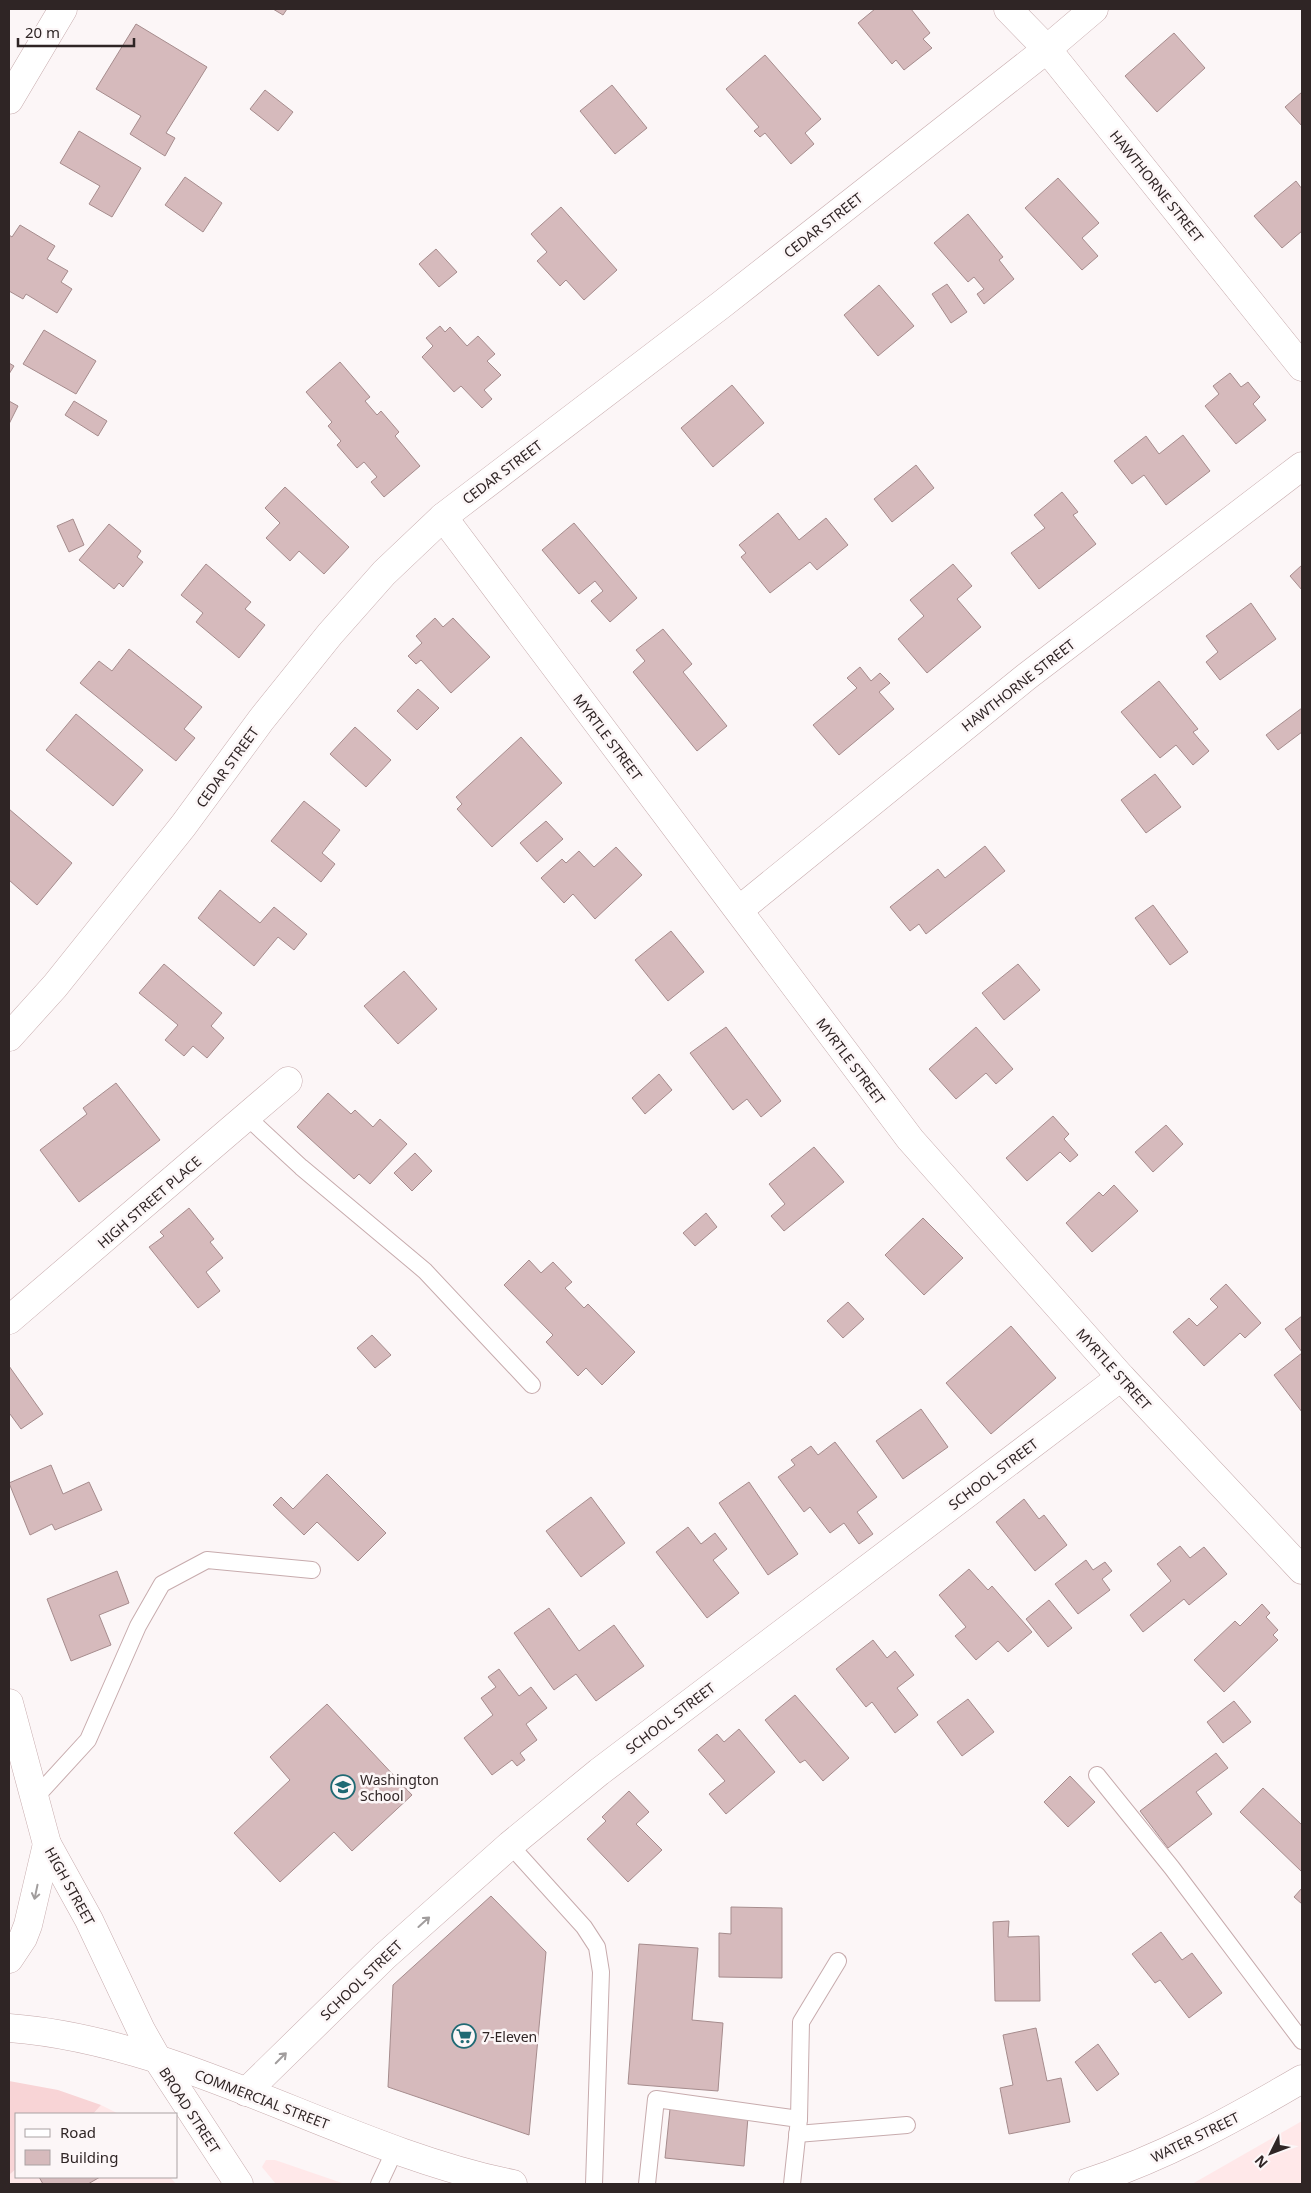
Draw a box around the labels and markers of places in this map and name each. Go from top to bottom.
place label: Washington School [360,1770,439,1805]
school or university icon: Washington School [330,1774,356,1800]
supermarket icon: 7-Eleven [451,2023,477,2049]
place label: 7-Eleven [482,2027,537,2046]

